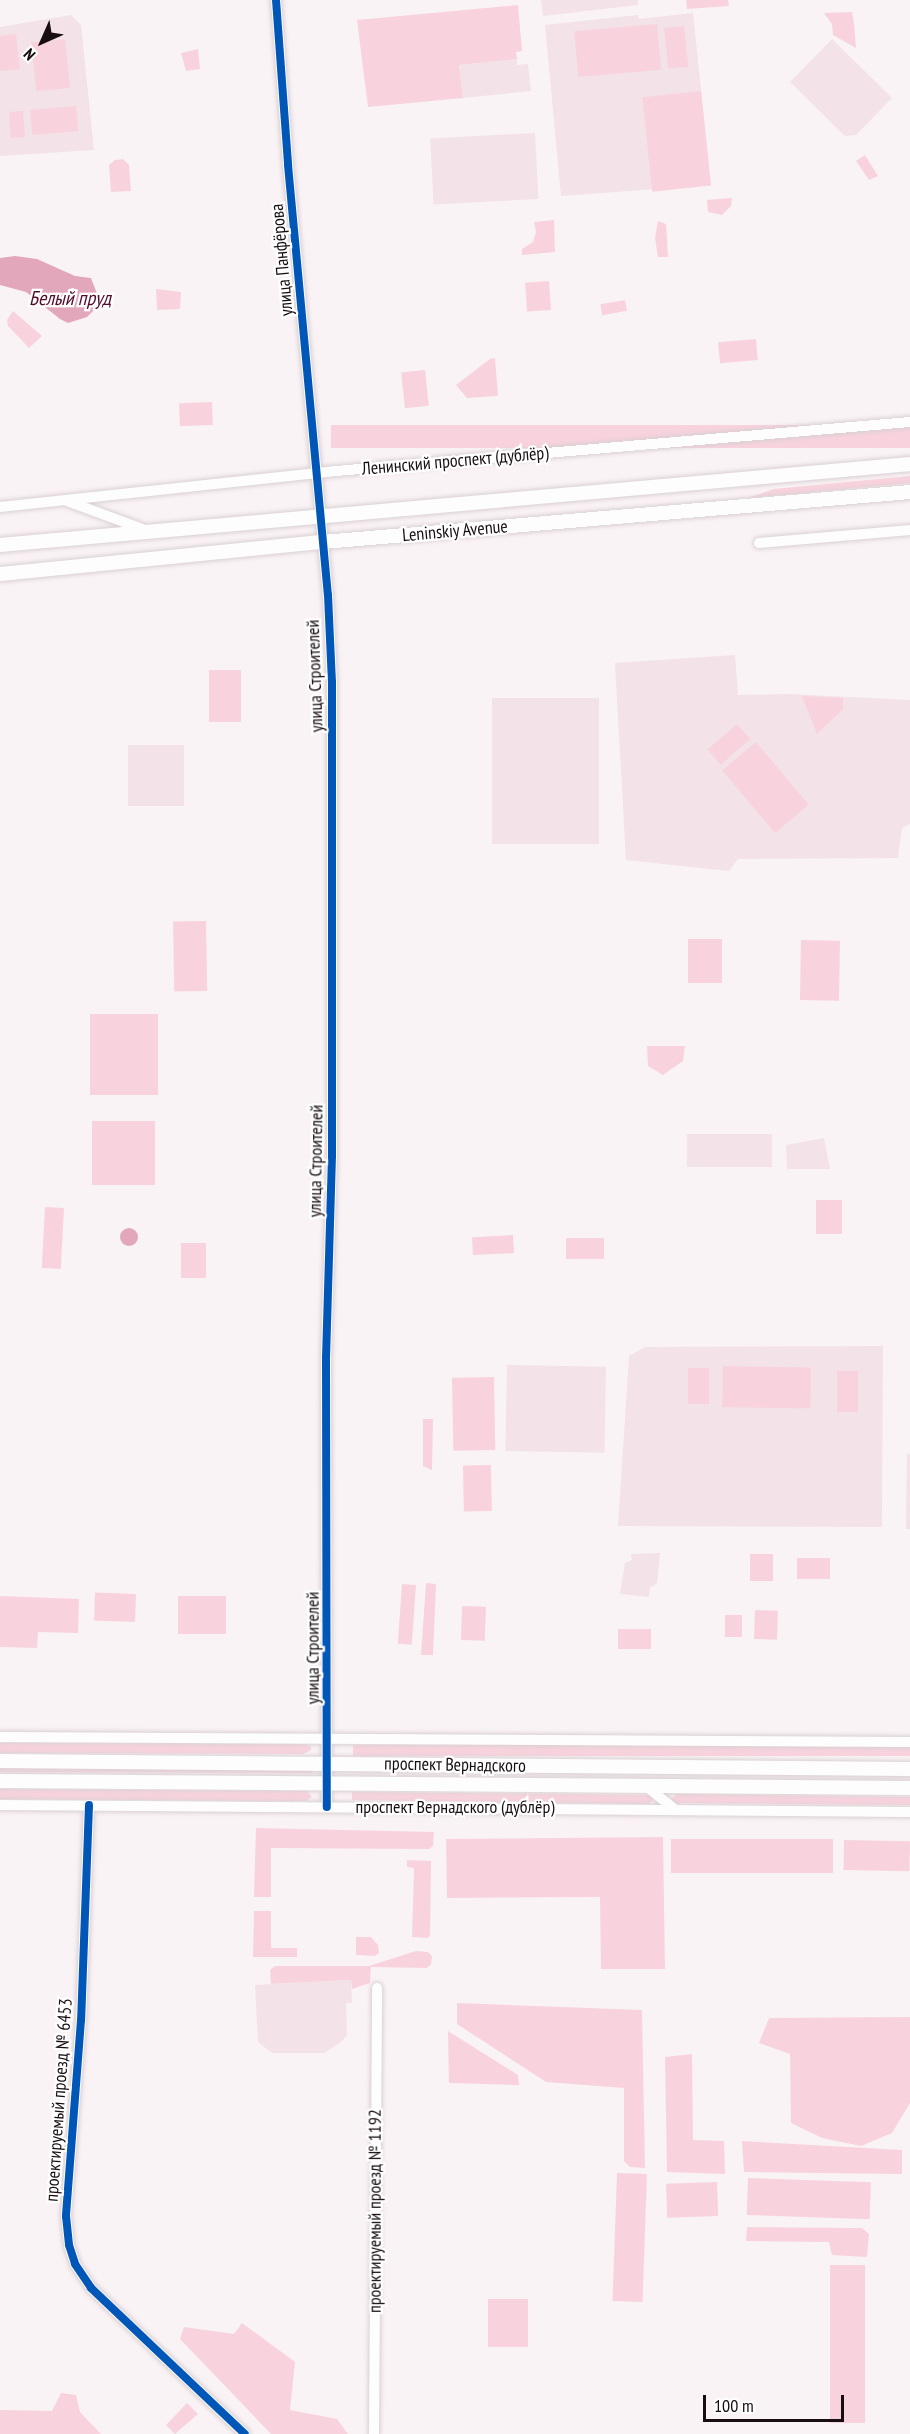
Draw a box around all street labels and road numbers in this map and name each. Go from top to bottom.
street label: улица Панфёрова [266,203,298,317]
street label: Ленинский проспект (дублёр) [360,442,550,480]
street label: Leninskiy Avenue [401,516,509,546]
street label: улица Строителей [302,619,328,733]
street label: улица Строителей [304,1104,328,1218]
street label: улица Строителей [302,1592,324,1704]
street label: проспект Вернадского [384,1753,526,1777]
street label: проспект Вернадского (дублёр) [355,1796,555,1818]
street label: проектируемый проезд № 6453 [41,1998,77,2202]
street label: проектируемый проезд № 1192 [364,2109,386,2313]

